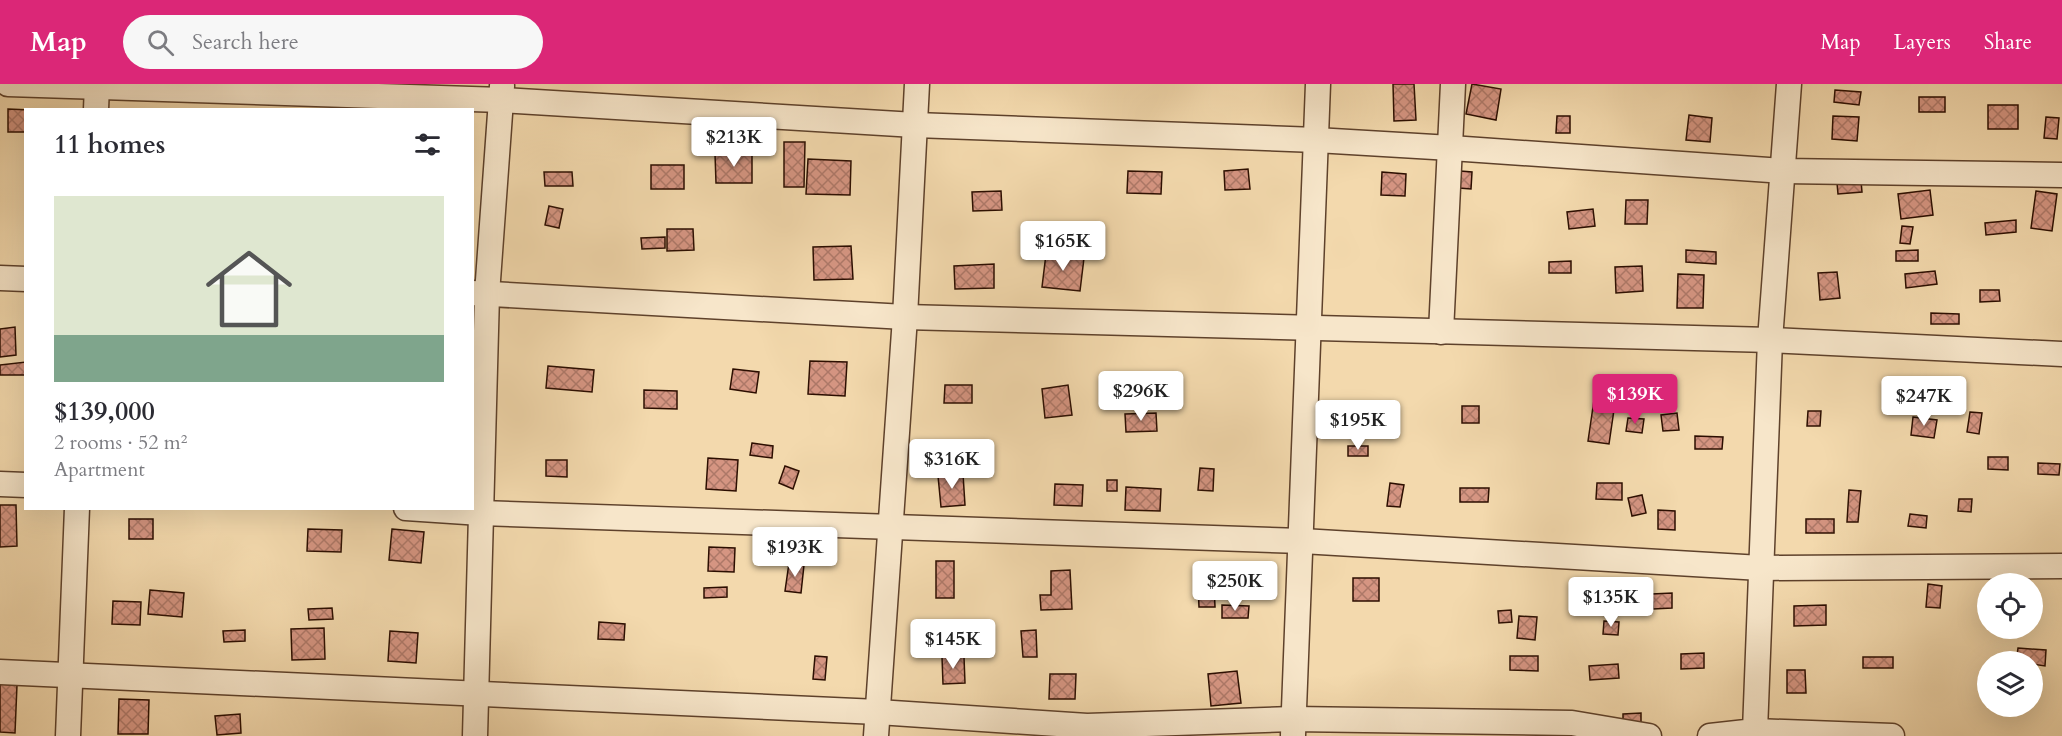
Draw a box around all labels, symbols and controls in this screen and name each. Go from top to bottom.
search box [123,15,543,69]
text: Map [30,23,87,61]
icon: search [144,26,177,59]
text: Search here [192,27,299,57]
text: Map [1821,28,1861,57]
text: Layers [1894,28,1951,57]
text: Share [1984,28,2032,57]
pin: $213K [692,117,776,168]
text: $213K [705,123,763,150]
text: 11 homes [54,127,165,162]
icon: filters [411,128,444,161]
pin: $165K [1021,221,1105,272]
text: $165K [1034,227,1092,254]
icon: home [195,235,303,343]
pin: $296K [1099,371,1183,422]
pin: $139K [1593,374,1677,425]
pin: $247K [1882,376,1966,427]
text: $296K [1112,377,1170,404]
text: $139K [1606,380,1664,407]
text: $247K [1895,382,1953,409]
text: $139,000 [54,394,155,429]
pin: $195K [1316,400,1400,451]
text: $195K [1329,406,1387,433]
text: 2 rooms · 52 m² [54,429,187,456]
pin: $316K [910,439,994,490]
text: $316K [923,445,981,472]
text: Apartment [54,456,145,483]
pin: $193K [753,527,837,578]
text: $193K [766,533,824,560]
pin: $250K [1193,561,1277,612]
text: $250K [1206,567,1264,594]
map controls [1977,573,2043,717]
button: locate [1977,573,2043,639]
pin: $135K [1569,577,1653,628]
text: $135K [1582,583,1640,610]
pin: $145K [911,619,995,670]
text: $145K [924,625,982,652]
button: layers [1977,651,2043,717]

